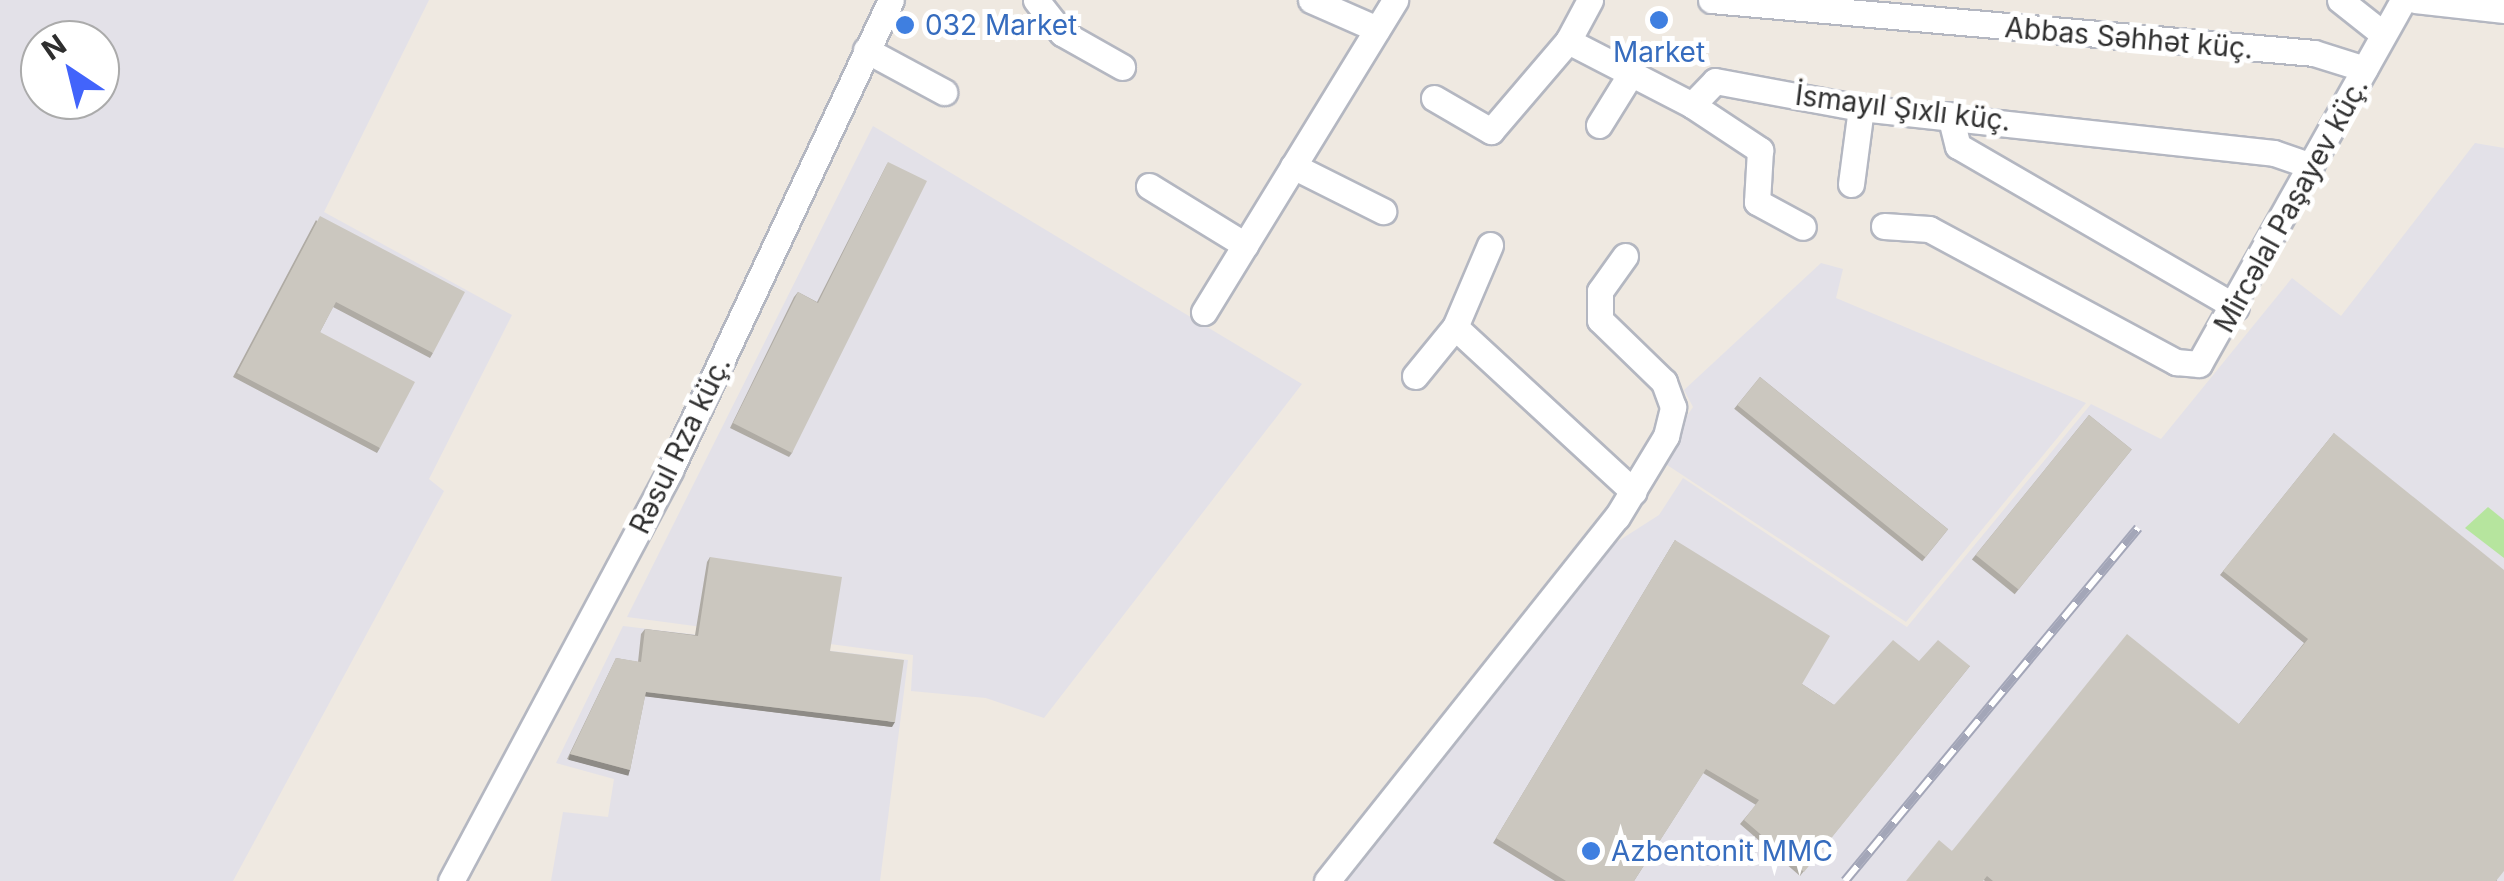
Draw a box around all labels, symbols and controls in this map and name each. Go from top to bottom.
place label: 032 Market [925,8,1077,42]
marker: Market [1648,9,1670,31]
street label: Abbas Səhhət küç. [2004,10,2254,66]
marker: 032 Market [894,14,916,36]
north arrow [20,20,120,120]
text: N [35,27,72,67]
place label: Market [1613,35,1705,69]
street label: Mircəlal Paşayev küç. [2207,72,2375,338]
street label: İsmayıl Şıxlı küç. [1793,78,2013,138]
street label: Rəsul Rza küç. [623,351,737,539]
place label: Azbentonit MMC [1611,834,1833,868]
marker: Azbentonit MMC [1580,840,1602,862]

